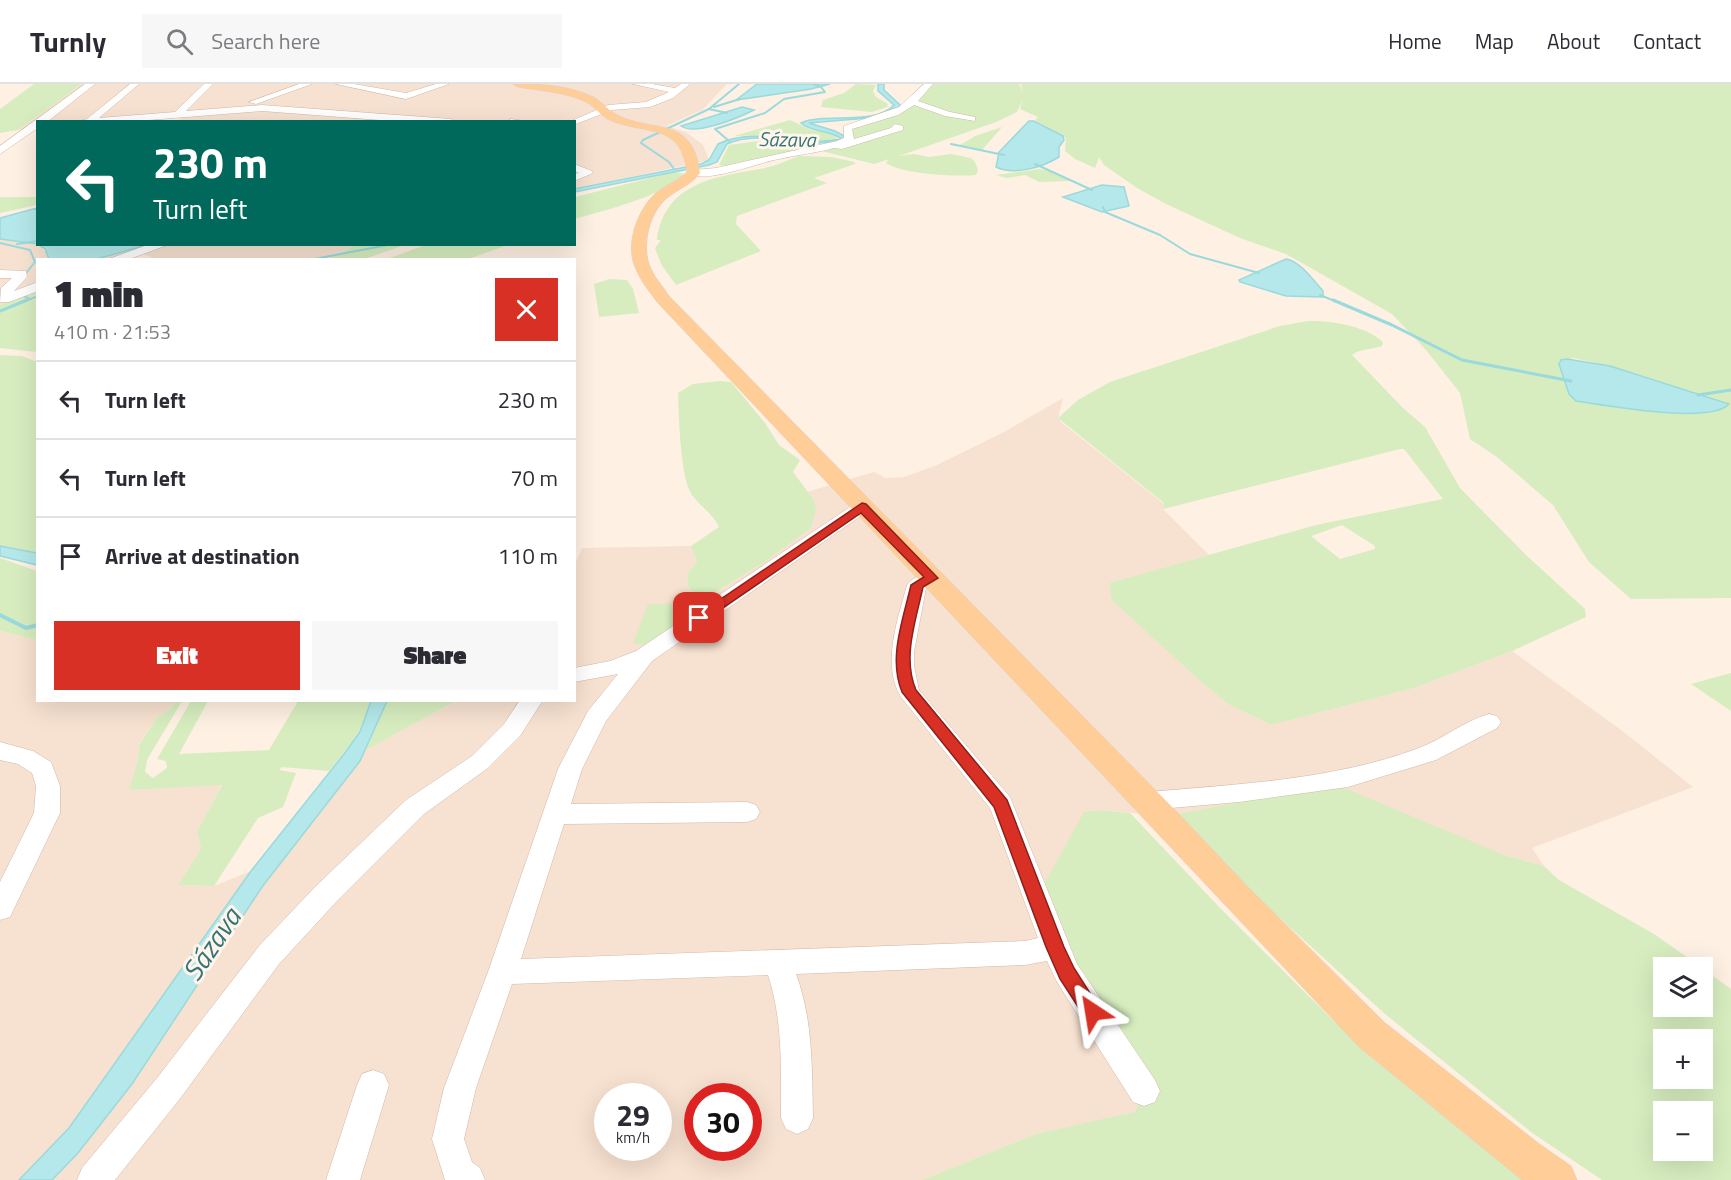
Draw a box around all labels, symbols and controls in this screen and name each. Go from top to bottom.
search box [142,14,562,68]
text: Turnly [30,20,106,63]
text: Search here [211,24,320,58]
icon: search [163,25,196,58]
text: Home [1388,25,1442,57]
text: Map [1475,25,1514,57]
text: About [1547,25,1600,57]
text: Contact [1633,25,1701,57]
water label: Sázava [758,123,817,155]
text: 230 m [153,130,268,194]
icon: left [54,144,132,222]
text: Turn left [153,188,247,229]
text: 1 min [54,266,143,321]
button: close [495,278,558,341]
text: 410 m · 21:53 [54,316,171,347]
text: Turn left [105,383,186,417]
text: 230 m [498,383,558,417]
icon: left [54,384,87,417]
text: Turn left [105,461,186,495]
text: 70 m [510,461,558,495]
icon: left [54,462,87,495]
text: Arrive at destination [105,539,300,573]
text: 110 m [498,539,558,573]
icon: arrive [54,540,87,573]
pin [673,592,724,643]
icon: arrive [682,601,715,634]
button: Exit [54,621,300,690]
button: Share [312,621,558,690]
water label: Sázava [171,897,252,989]
map controls [1653,957,1713,1161]
button: layers [1653,957,1713,1017]
position arrow [1061,980,1125,1044]
button: + [1653,1029,1713,1089]
speed limit sign: 30 [684,1083,762,1161]
text: 29 [616,1092,650,1138]
button: − [1653,1101,1713,1161]
text: km/h [616,1126,650,1149]

